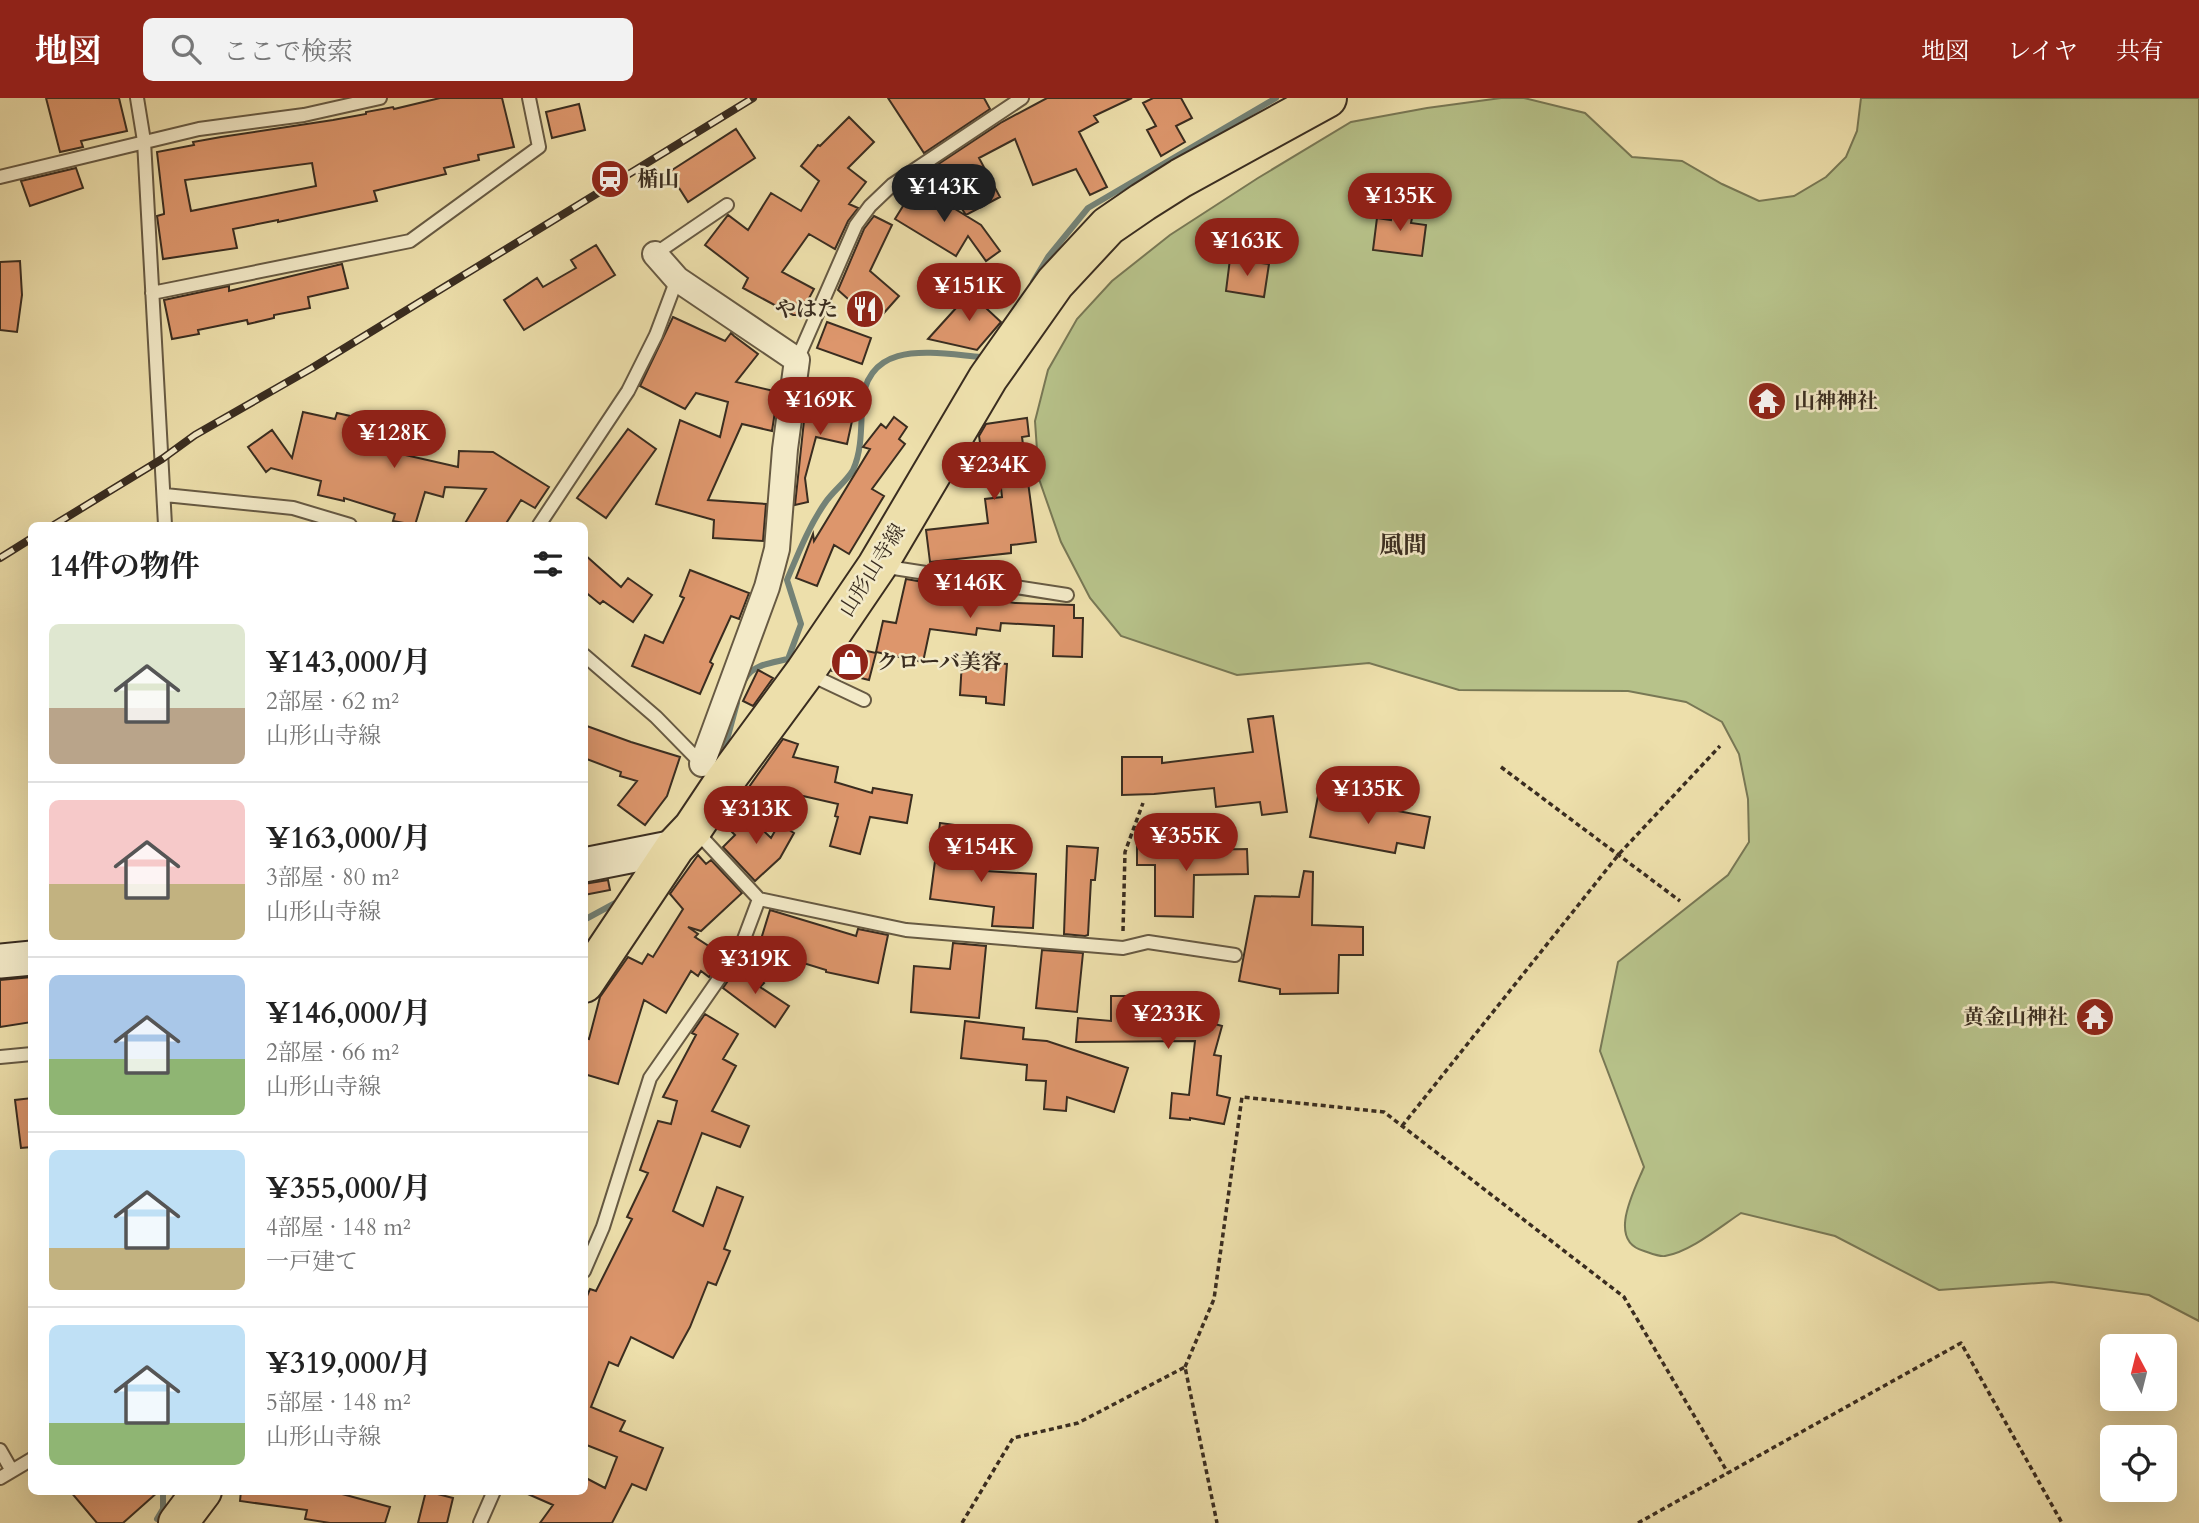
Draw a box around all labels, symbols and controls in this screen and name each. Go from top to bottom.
search box [143,18,633,81]
text: 地図 [35,29,101,74]
icon: search [167,30,205,68]
text: ここで検索 [223,34,353,69]
text: 地図 [1921,35,1969,68]
text: レイヤ [2007,35,2078,68]
text: 共有 [2116,35,2164,68]
station icon: 楯山 [589,158,631,200]
pin: ¥143K [895,164,993,224]
place label: 楯山 [637,165,679,194]
text: ¥143K [908,171,980,202]
pin: ¥135K [1351,174,1449,233]
text: ¥135K [1364,180,1436,211]
pin: ¥163K [1198,218,1296,278]
text: ¥163K [1211,225,1283,256]
pin: ¥151K [920,264,1018,323]
text: ¥151K [933,270,1005,301]
restaurant icon: やはた [844,288,886,330]
place label: やはた [775,295,838,324]
pin: ¥169K [771,378,869,437]
temple icon: 山神神社 [1746,380,1788,422]
text: ¥169K [784,384,856,415]
place label: 山神神社 [1794,387,1878,416]
pin: ¥128K [345,410,443,470]
text: ¥128K [358,417,430,448]
pin: ¥234K [945,442,1043,502]
text: ¥234K [958,449,1030,480]
street label: 山形山寺線 [832,518,913,622]
district label: 風間 [1379,529,1427,562]
icon: filters [529,545,567,583]
text: 14件の物件 [49,546,200,587]
pin: ¥146K [921,560,1019,620]
text: ¥146K [934,567,1006,598]
shop icon: クローバ美容 [829,641,871,683]
text: ¥143,000/月 [266,642,432,683]
place label: クローバ美容 [877,648,1002,677]
icon: home [105,652,189,736]
text: 2部屋 · 62 m² [266,686,399,717]
text: 山形山寺線 [266,720,381,751]
pin: ¥135K [1319,766,1417,826]
text: ¥135K [1332,773,1404,804]
pin: ¥313K [707,786,805,846]
text: ¥313K [720,793,792,824]
pin: ¥355K [1137,814,1235,873]
text: ¥163,000/月 [266,818,432,859]
text: ¥355K [1150,820,1222,851]
pin: ¥154K [932,824,1030,884]
icon: home [105,828,189,912]
text: ¥154K [945,831,1017,862]
text: 3部屋 · 80 m² [266,862,399,893]
text: 山形山寺線 [266,896,381,927]
pin: ¥319K [706,936,804,996]
text: ¥319K [719,943,791,974]
pin: ¥233K [1119,992,1217,1051]
text: ¥146,000/月 [266,993,432,1034]
temple icon: 黄金山神社 [2074,996,2116,1038]
text: ¥233K [1132,998,1204,1029]
icon: home [105,1003,189,1087]
place label: 黄金山神社 [1963,1003,2068,1032]
text: 2部屋 · 66 m² [266,1037,399,1068]
text: 山形山寺線 [266,1071,381,1102]
text: ¥355,000/月 [266,1168,432,1209]
icon: home [105,1178,189,1262]
text: 4部屋 · 148 m² [266,1212,411,1243]
text: 一戸建て [266,1246,358,1277]
north arrow [2100,1334,2177,1410]
map controls [2100,1334,2177,1502]
text: ¥319,000/月 [266,1343,432,1384]
icon: home [105,1353,189,1437]
text: 5部屋 · 148 m² [266,1387,411,1418]
text: 山形山寺線 [266,1421,381,1452]
button: locate [2100,1425,2177,1502]

